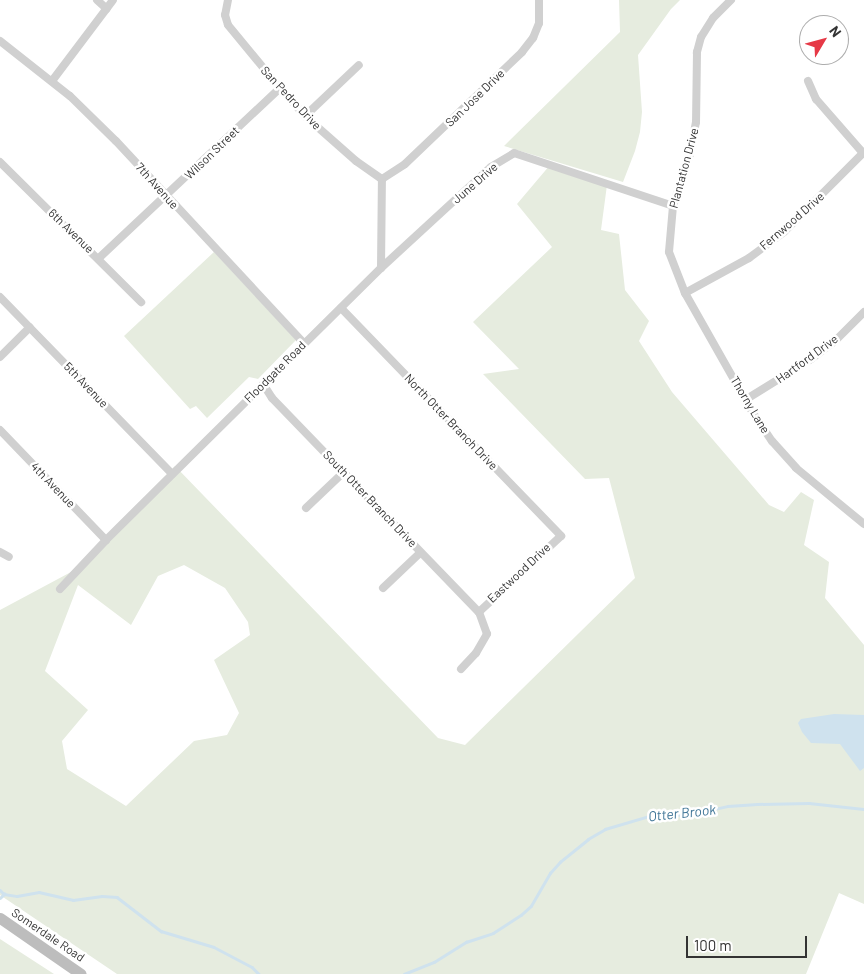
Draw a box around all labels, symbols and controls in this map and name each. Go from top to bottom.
north arrow [799,15,849,65]
text: N [826,22,845,40]
street label: San Pedro Drive [258,63,324,133]
street label: San Jose Drive [442,66,508,130]
street label: Wilson Street [182,123,242,183]
street label: Plantation Drive [666,126,702,210]
street label: June Drive [449,159,501,207]
street label: 7th Avenue [133,160,181,212]
street label: Fernwood Drive [757,189,827,253]
street label: 6th Avenue [45,206,97,256]
street label: Hartford Drive [773,332,841,386]
street label: Floodgate Road [241,338,309,406]
street label: 5th Avenue [61,359,111,411]
street label: North Otter Branch Drive [401,371,501,473]
street label: Thorny Lane [727,374,773,436]
street label: South Otter Branch Drive [320,448,420,550]
street label: 4th Avenue [28,459,78,511]
street label: Eastwood Drive [485,540,553,606]
water label: Otter Brook [647,801,717,825]
street label: Somerdale Road [9,905,87,965]
scale bar [689,926,810,958]
text: 100 m [694,936,732,954]

